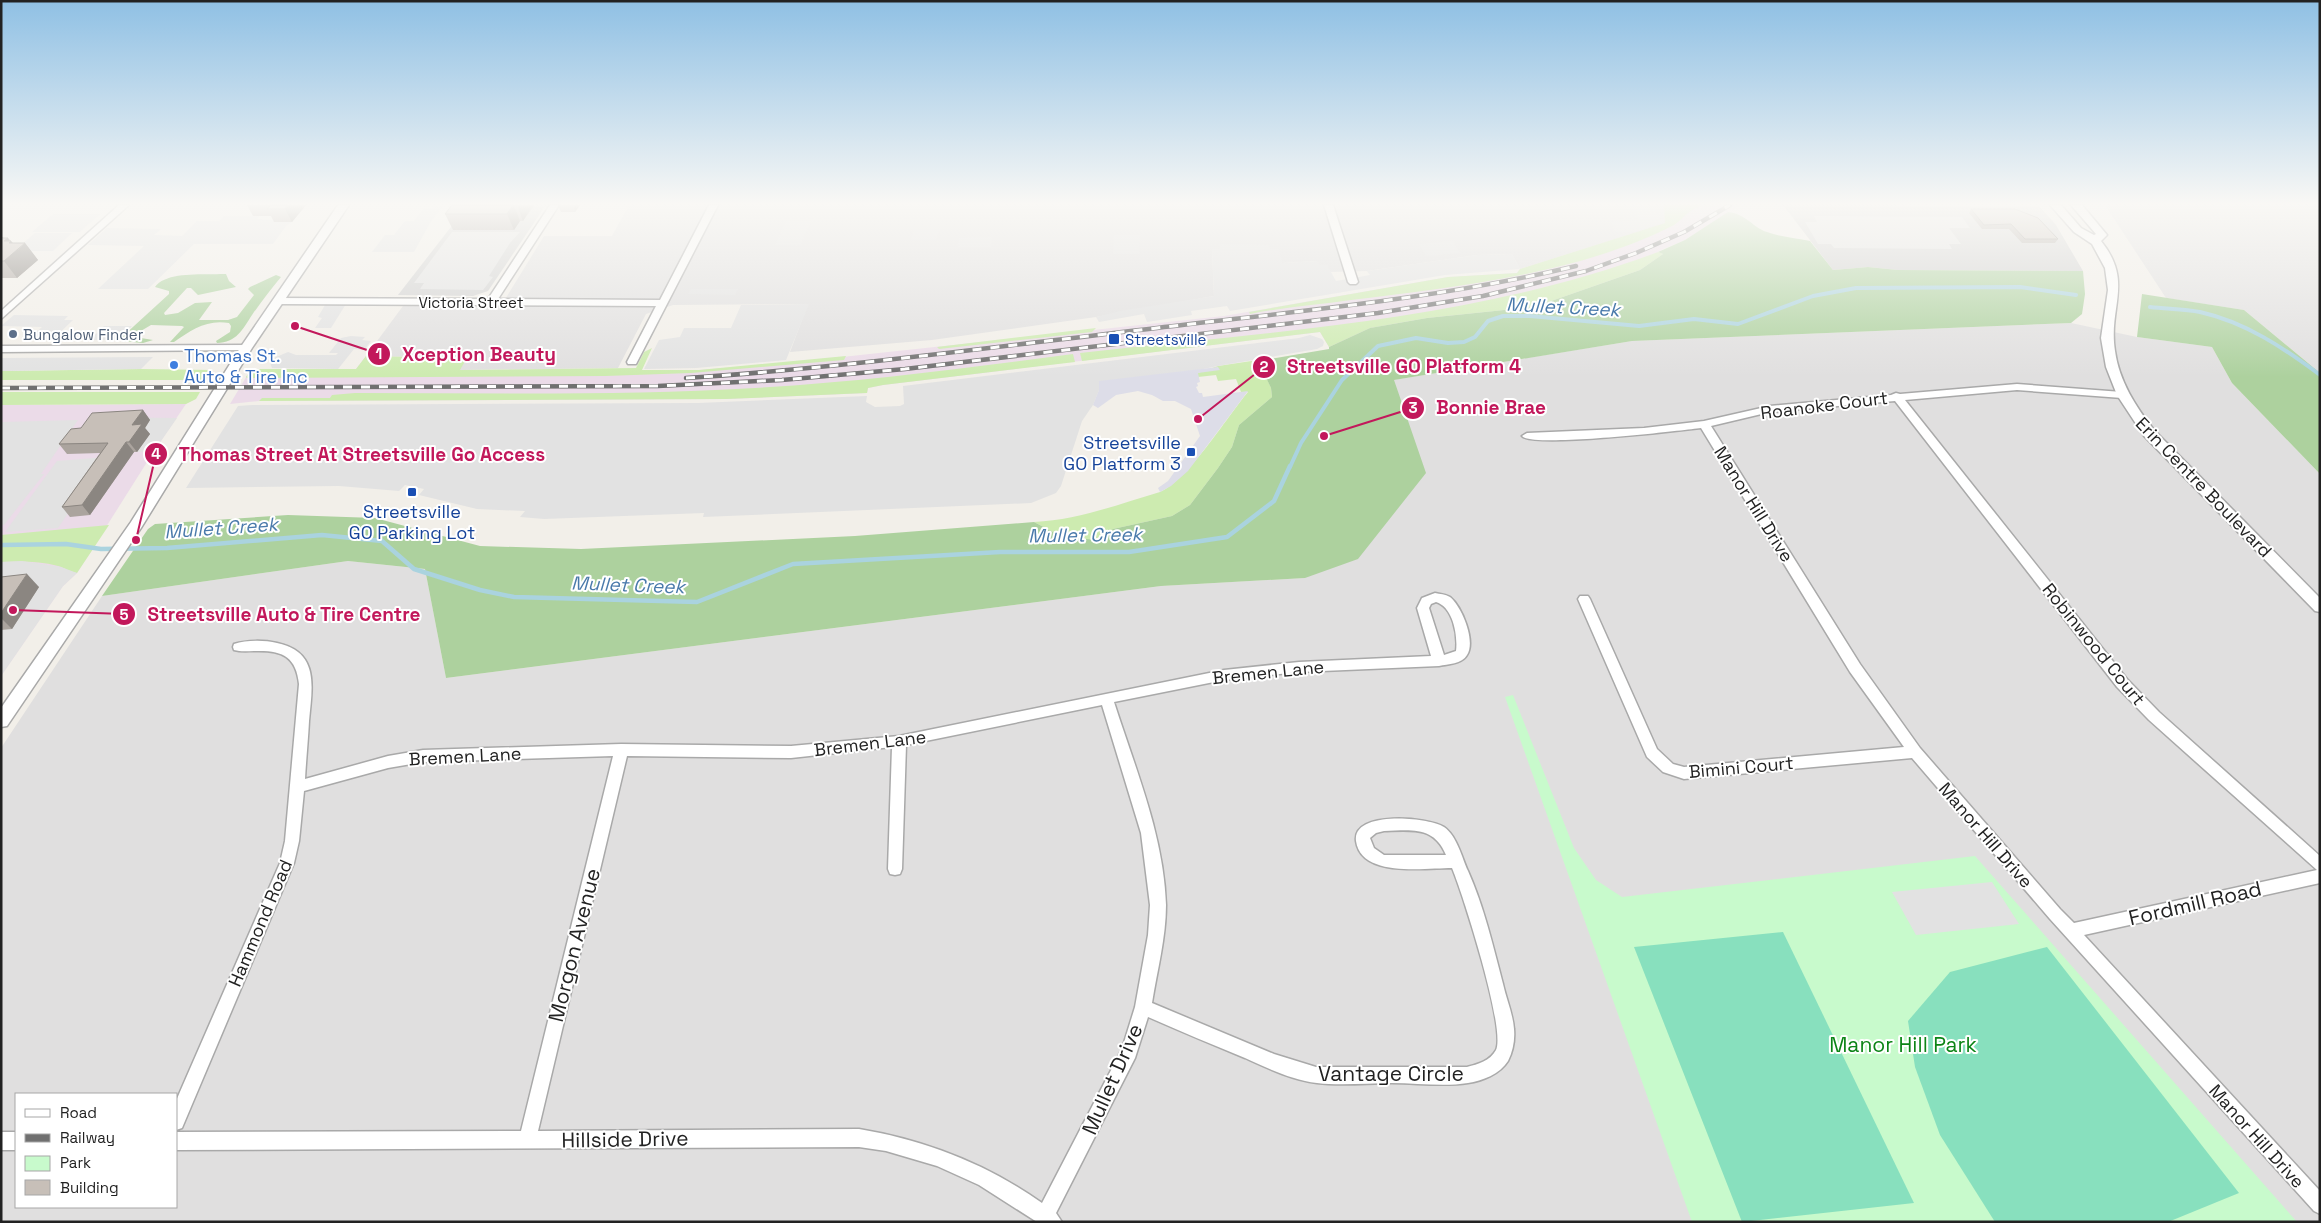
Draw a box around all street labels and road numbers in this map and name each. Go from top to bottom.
street label: Victoria Street [418,293,524,312]
street label: Roanoke Court [1759,386,1889,424]
street label: Erin Centre Boulevard [2131,412,2277,562]
street label: Manor Hill Drive [1709,442,1799,566]
street label: Robinwood Court [2038,578,2150,710]
street label: Bremen Lane [1211,655,1325,689]
street label: Bremen Lane [813,725,927,761]
street label: Bremen Lane [408,742,522,770]
street label: Bimini Court [1688,751,1794,783]
street label: Manor Hill Drive [1934,778,2038,892]
street label: Hammond Road [223,856,297,990]
street label: Morgon Avenue [542,865,606,1025]
street label: Fordmill Road [2126,875,2264,931]
street label: Mullet Drive [1076,1019,1148,1139]
street label: Vantage Circle [1318,1060,1464,1087]
street label: Manor Hill Drive [2204,1079,2310,1193]
street label: Hillside Drive [561,1124,689,1154]

